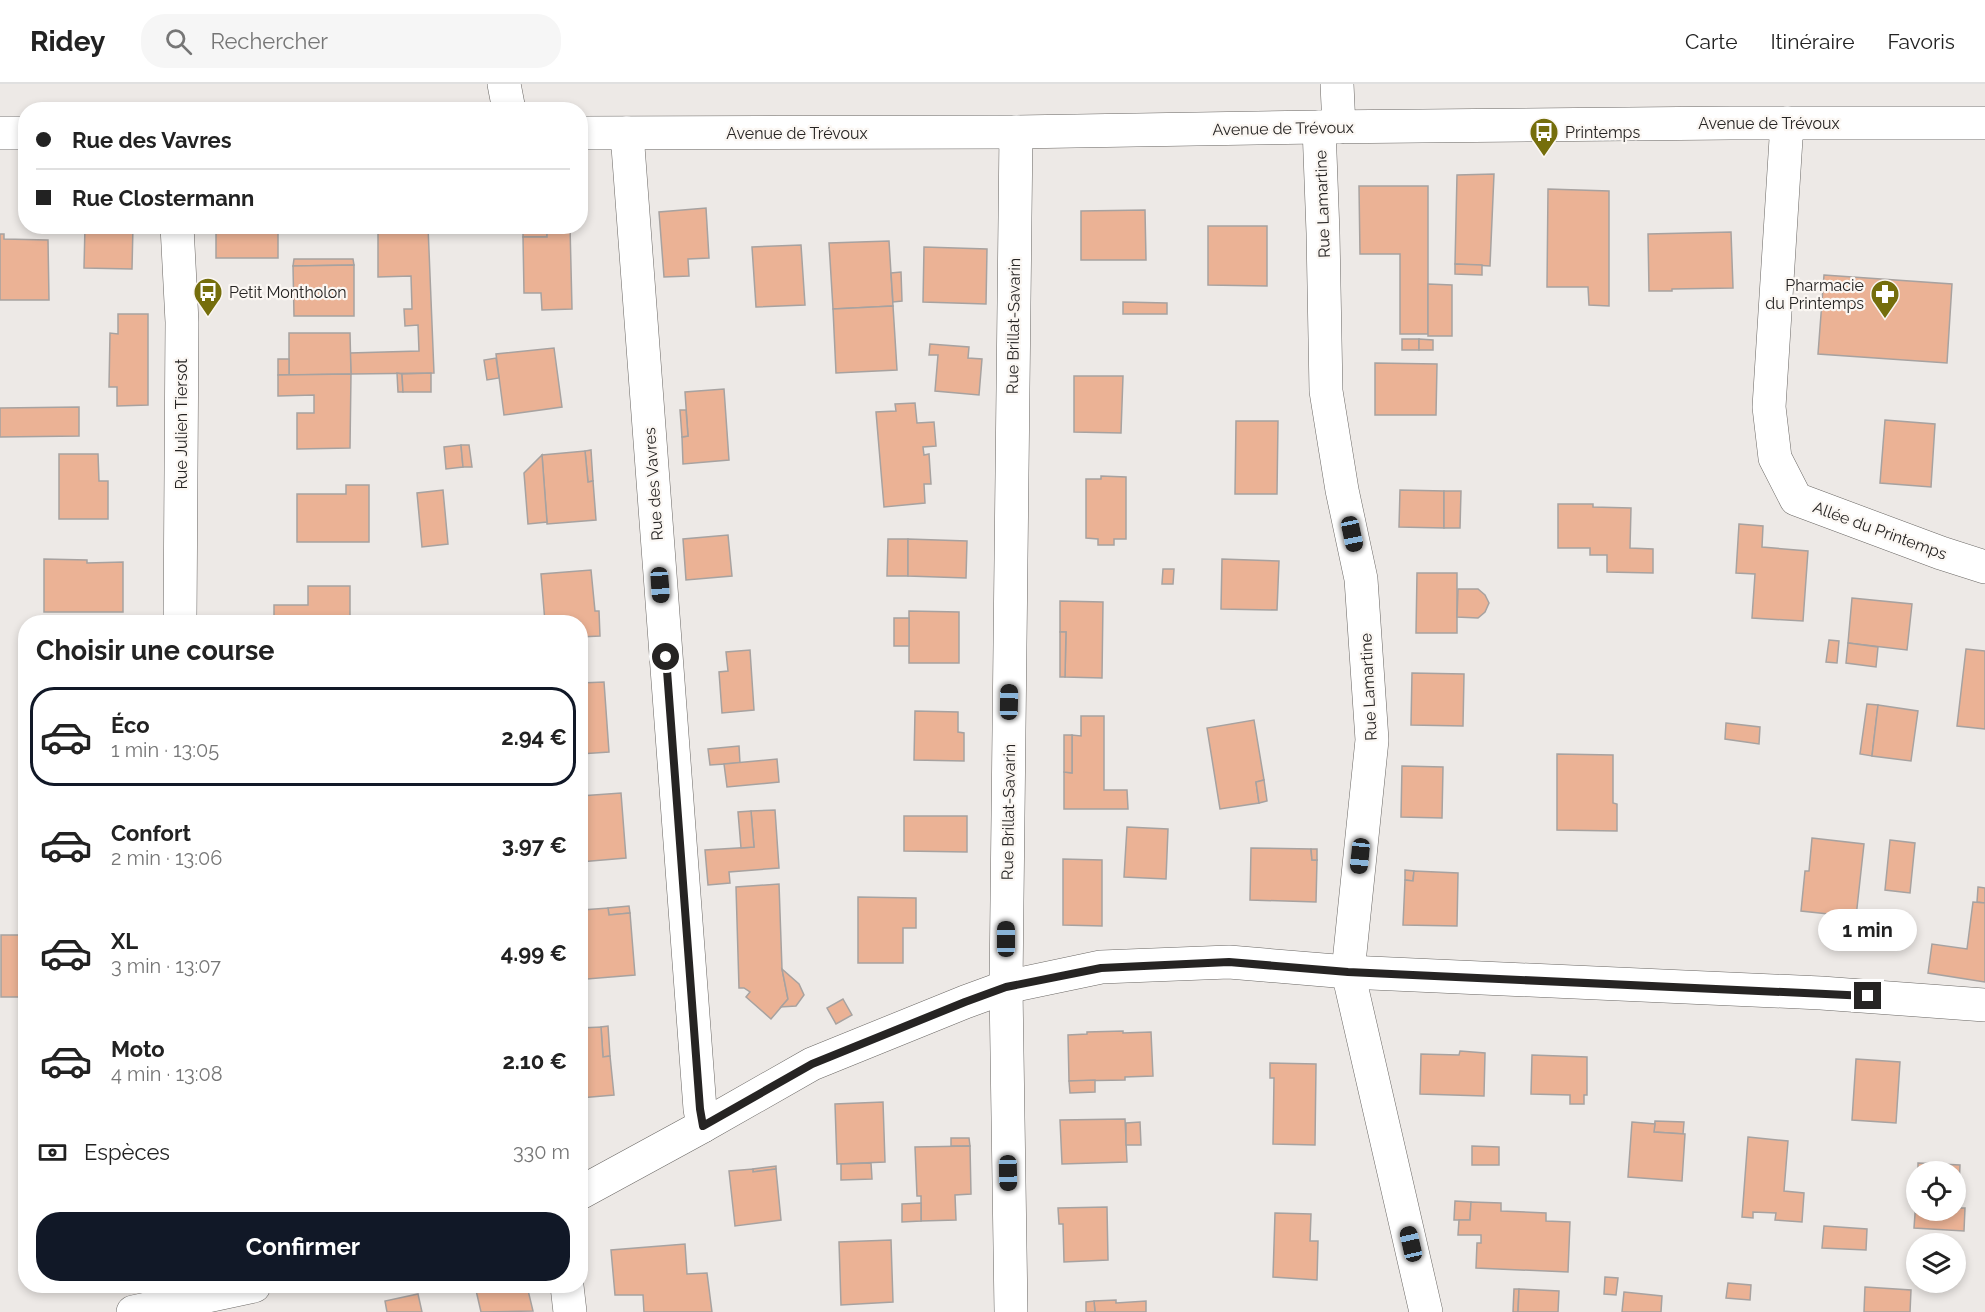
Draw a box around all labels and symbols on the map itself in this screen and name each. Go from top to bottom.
street label: Avenue de Trévoux [1698,114,1840,133]
bus stop icon: Printemps [1528,116,1560,158]
street label: Avenue de Trévoux [1212,118,1354,139]
place label: Printemps [1565,123,1640,142]
street label: Avenue de Trévoux [726,124,868,143]
street label: Rue Lamartine [1311,150,1334,258]
street label: Rue Brillat-Savarin [1003,258,1024,394]
bus stop icon: Petit Montholon [192,276,224,318]
place label: Pharmacie du Printemps [1765,276,1864,313]
pharmacy icon: Pharmacie du Printemps [1869,278,1901,320]
place label: Petit Montholon [229,283,346,302]
street label: Rue Julien Tiersot [172,358,191,489]
street label: Rue des Vavres [640,426,667,541]
street label: Allée du Printemps [1810,497,1950,564]
car [1339,515,1365,553]
car [650,566,670,604]
street label: Rue Lamartine [1356,633,1381,741]
route start [652,643,679,670]
car [1000,684,1018,720]
street label: Rue Brillat-Savarin [998,744,1019,880]
car [1349,837,1371,875]
callout: 1 min [1818,909,1918,951]
car [997,921,1015,957]
route end [1854,982,1881,1009]
car [999,1155,1017,1191]
car [1398,1224,1424,1264]

